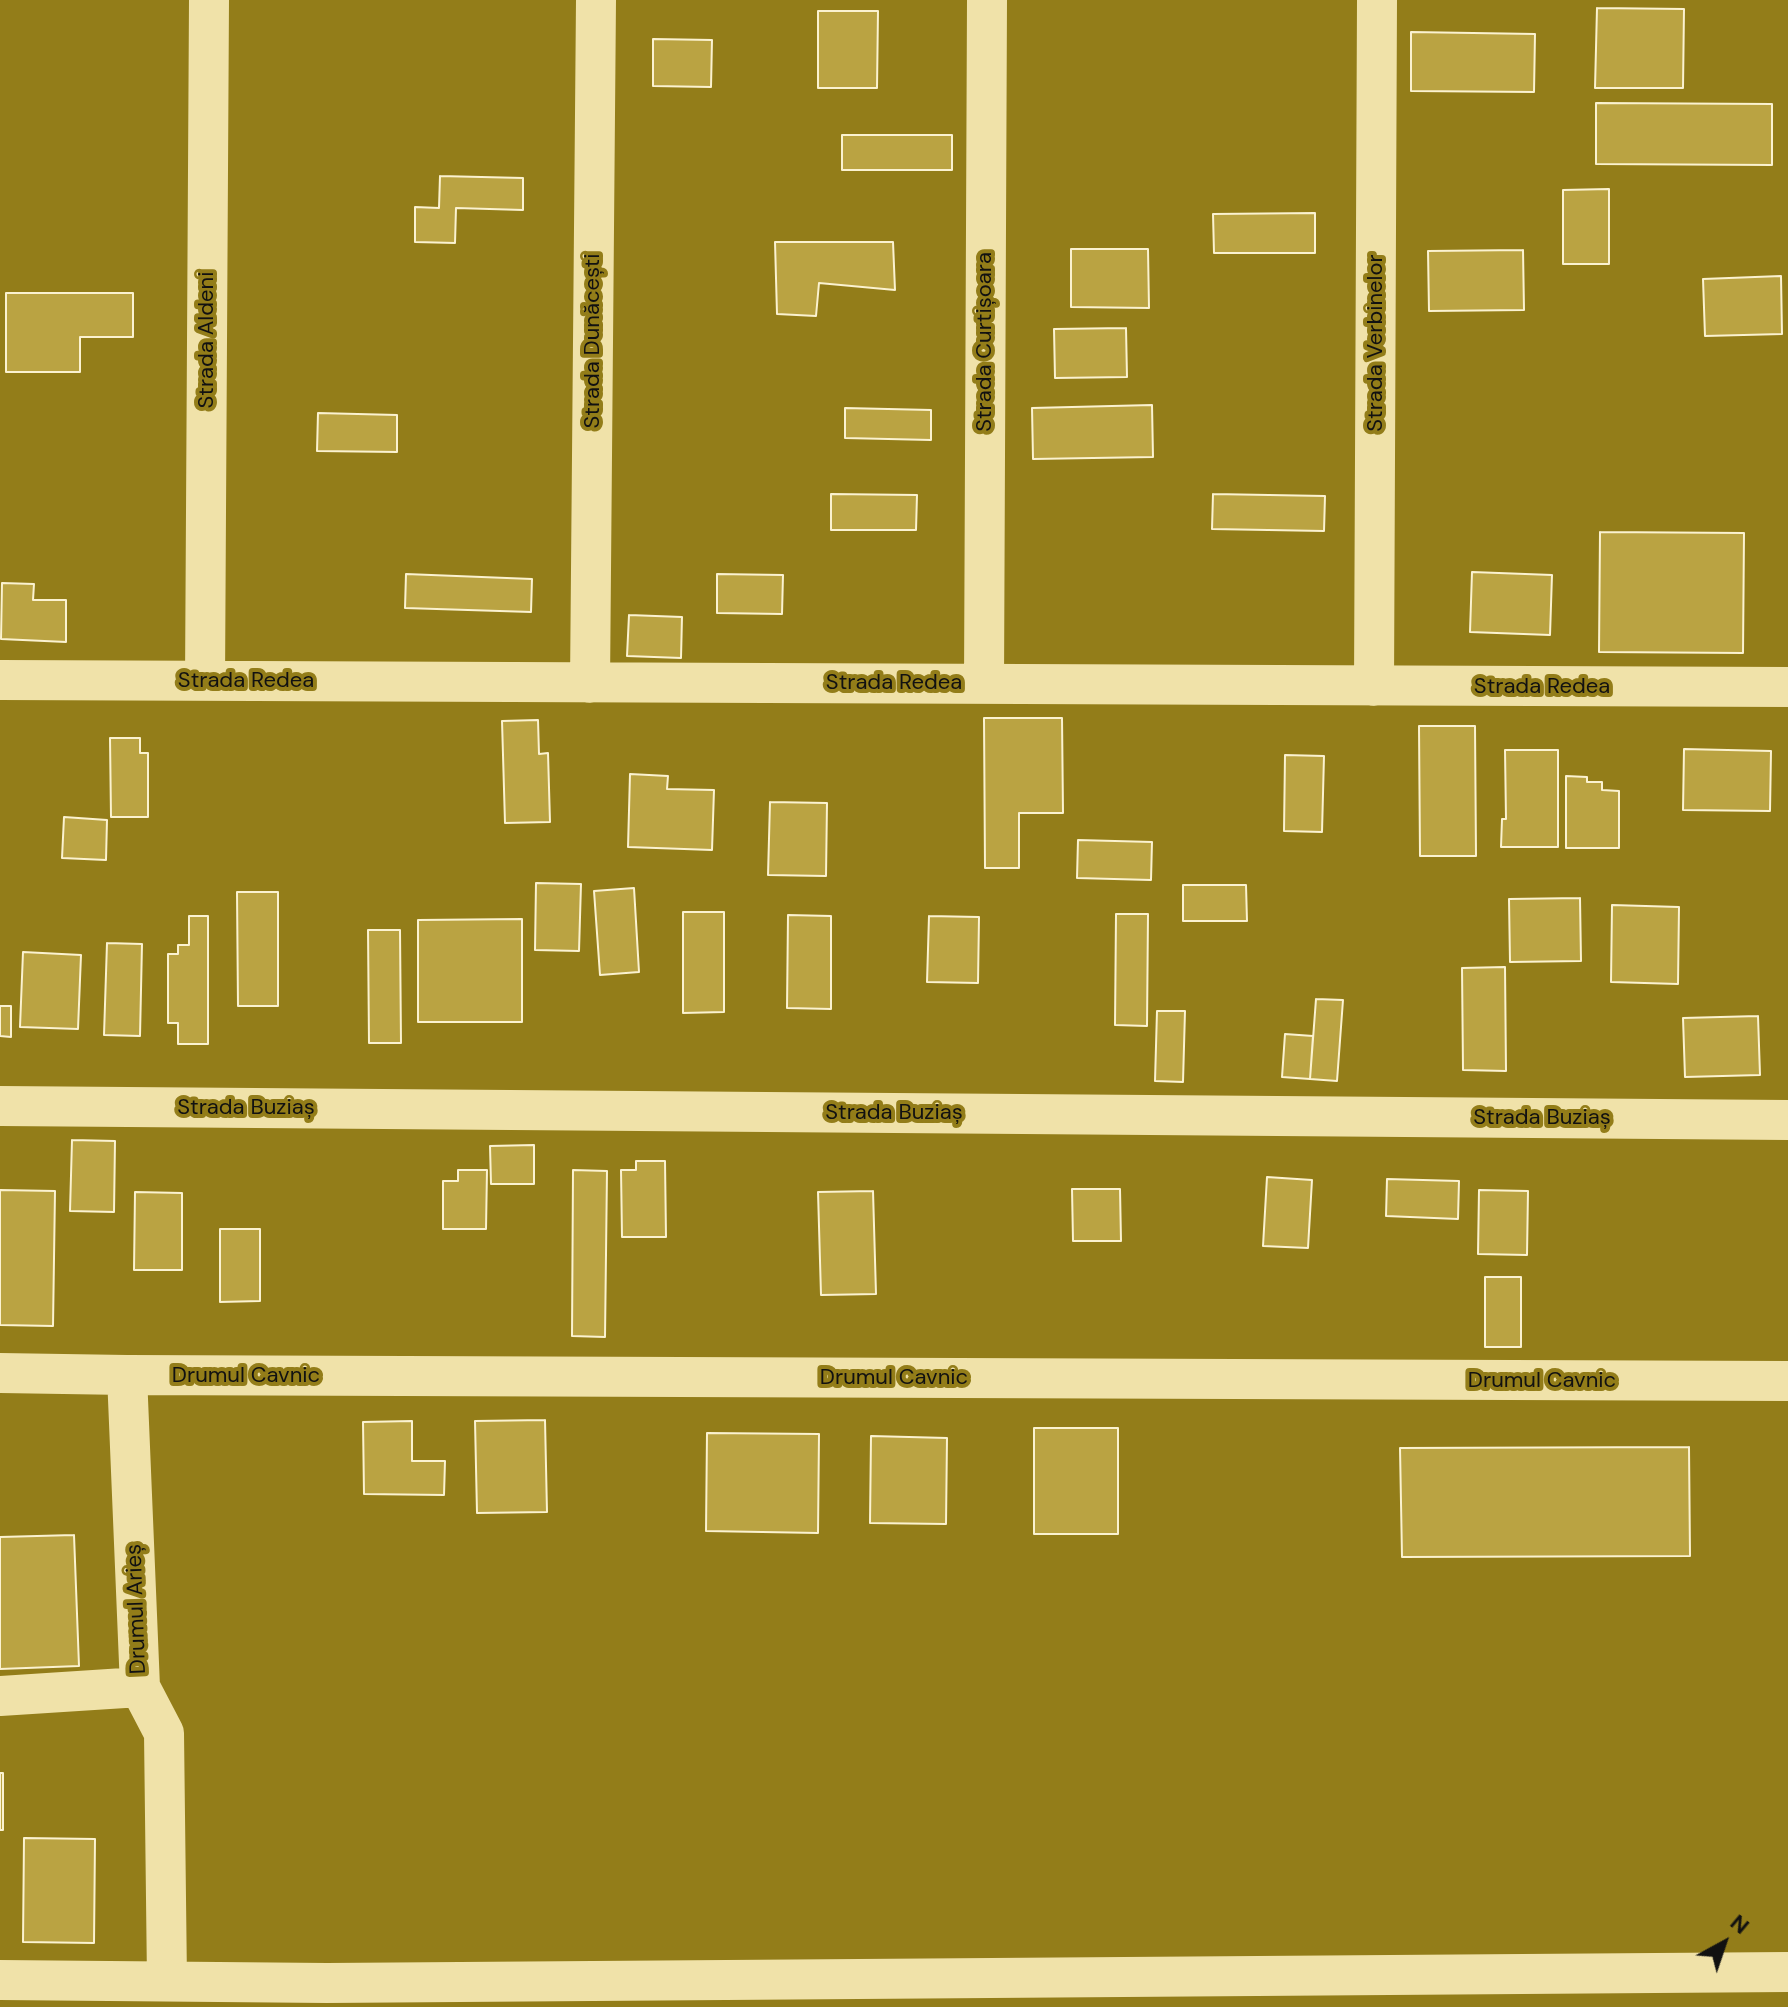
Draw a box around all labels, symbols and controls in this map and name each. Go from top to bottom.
street label: Strada Curtișoara [972,252,998,432]
street label: Strada Dunăcești [580,254,606,428]
street label: Strada Verbinelor [1363,254,1389,432]
street label: Strada Aldeni [194,272,220,408]
street label: Strada Redea [178,668,314,694]
street label: Strada Redea [826,670,962,696]
street label: Strada Redea [1474,674,1610,700]
street label: Strada Buziaș [177,1095,315,1121]
street label: Strada Buziaș [825,1100,963,1126]
street label: Strada Buziaș [1473,1105,1611,1131]
street label: Drumul Cavnic [172,1363,320,1389]
street label: Drumul Cavnic [820,1365,968,1391]
street label: Drumul Cavnic [1468,1368,1616,1394]
street label: Drumul Arieș [122,1543,152,1675]
north arrow [1684,1903,1764,1983]
text: N [1724,1908,1755,1940]

